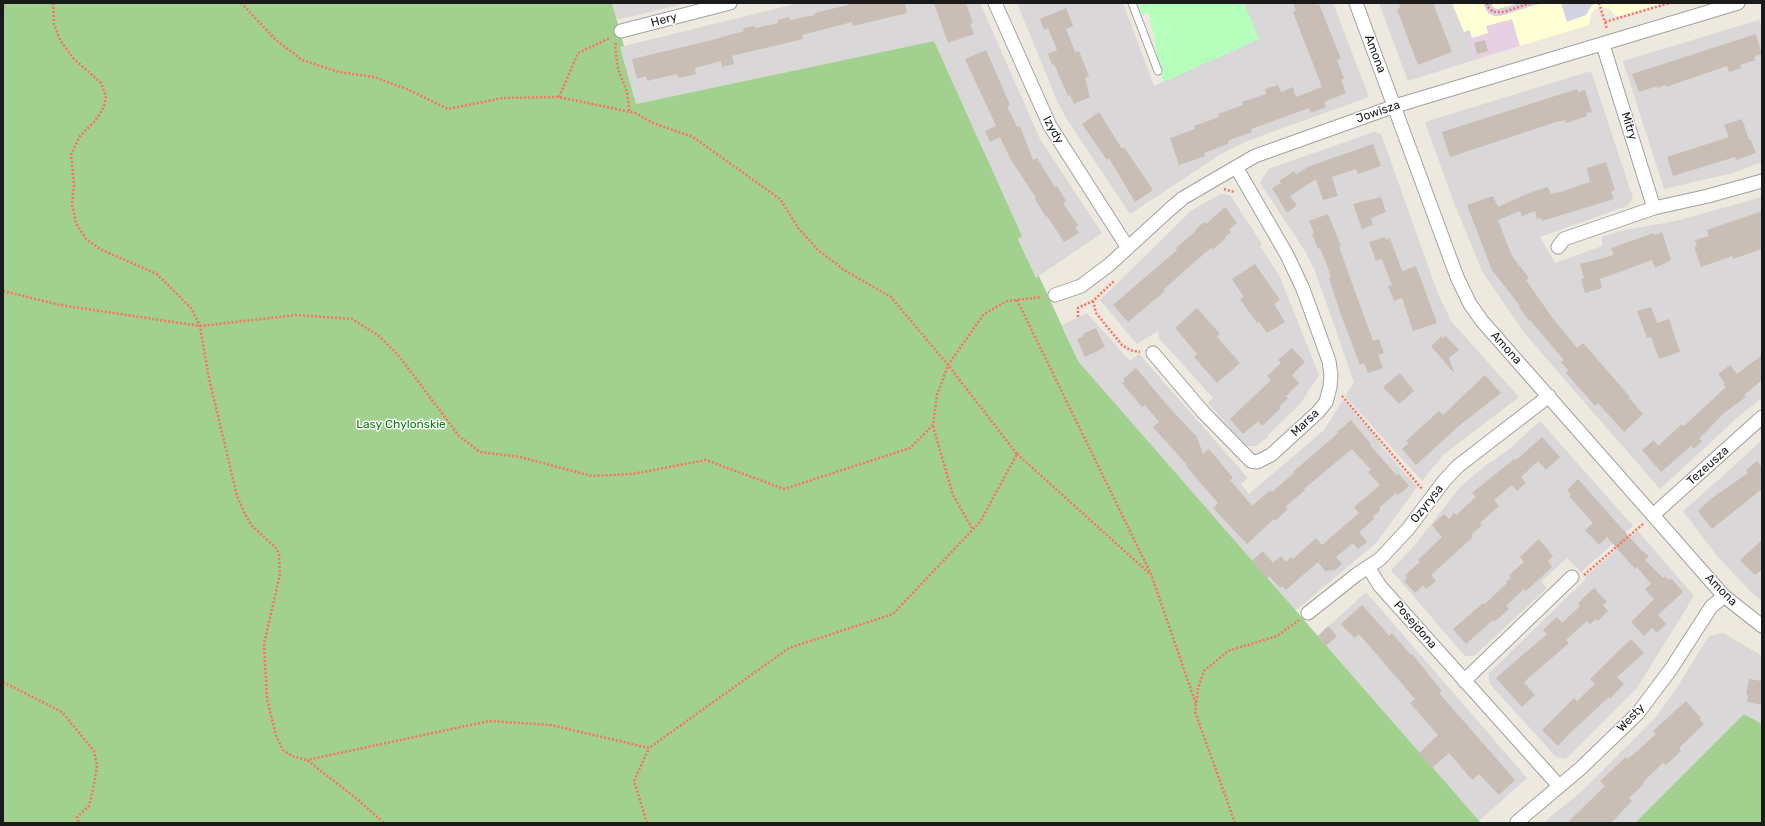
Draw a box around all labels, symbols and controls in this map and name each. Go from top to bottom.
street label: Hery [649,10,679,30]
street label: Amona [1361,33,1389,75]
street label: Jowisza [1354,98,1402,126]
street label: Mitry [1618,110,1640,142]
street label: Izydy [1040,114,1066,146]
street label: Amona [1487,329,1525,367]
street label: Marsa [1288,406,1322,440]
park label: Lasy Chylońskie [356,418,446,432]
street label: Tezeusza [1684,443,1732,489]
street label: Ozyrysa [1408,482,1446,526]
street label: Amona [1702,571,1740,609]
street label: Posejdona [1390,598,1440,652]
street label: Westy [1614,701,1648,735]

